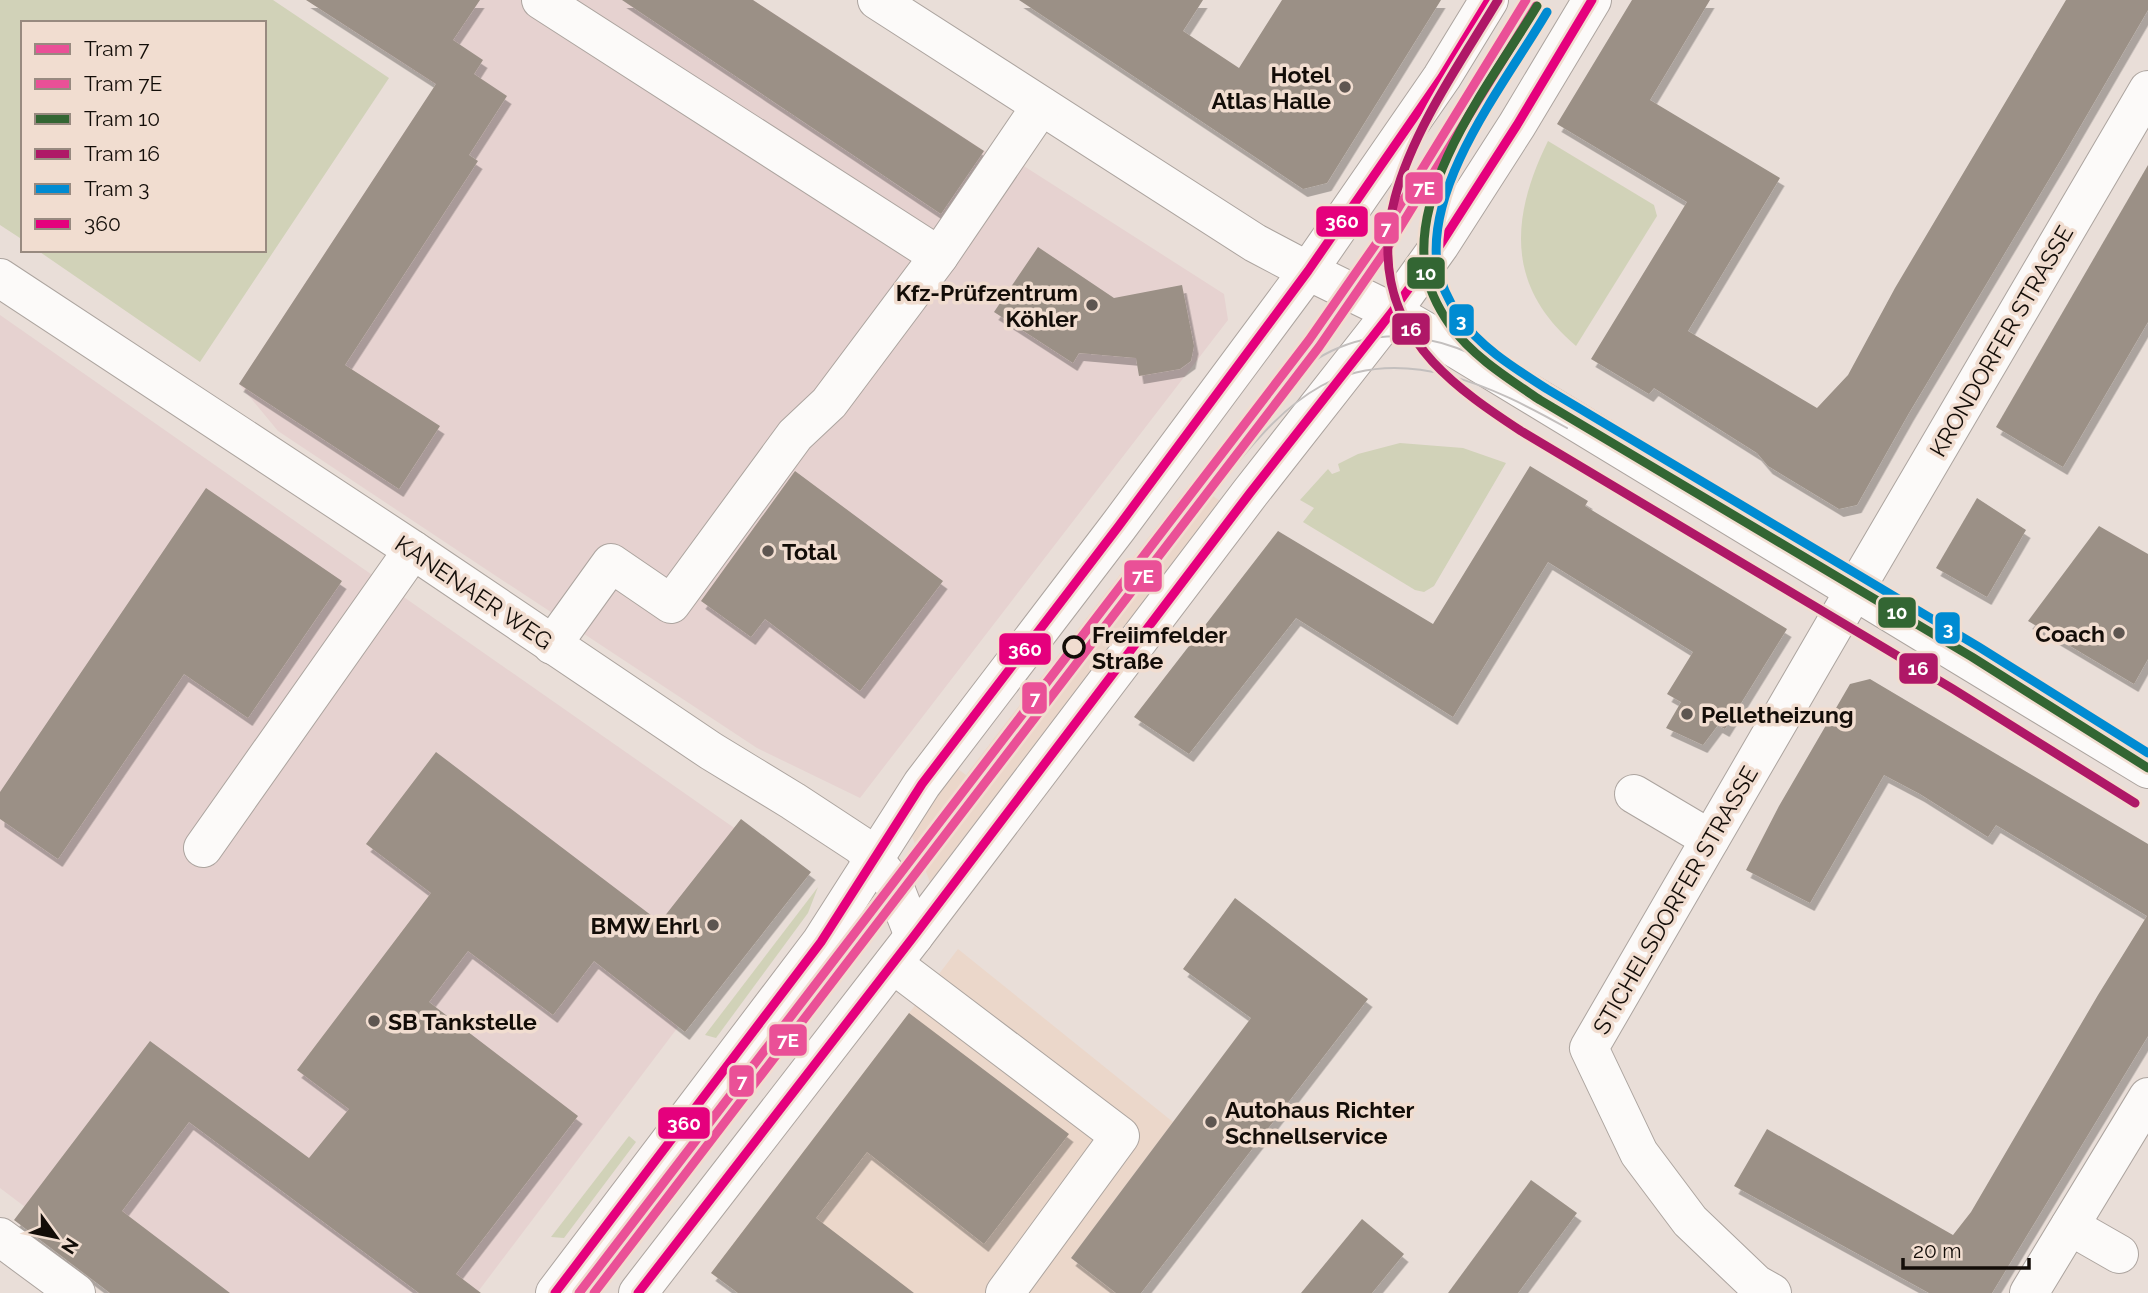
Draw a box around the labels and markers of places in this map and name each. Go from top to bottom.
place label: Hotel Atlas Halle [1211,61,1332,114]
marker: Hotel Atlas Halle [1337,79,1353,95]
place label: Kfz-Prüfzentrum Köhler [896,279,1078,332]
marker: Kfz-Prüfzentrum Köhler [1084,297,1100,313]
place label: Total [782,538,838,565]
marker: Total [760,543,776,559]
place label: Coach [2035,620,2105,647]
place label: Freiimfelder Straße [1092,621,1227,674]
marker: Coach [2111,625,2127,641]
marker: Freiimfelder Straße [1063,636,1085,658]
place label: Pelletheizung [1701,701,1853,728]
marker: Pelletheizung [1679,706,1695,722]
place label: BMW Ehrl [591,912,700,939]
marker: BMW Ehrl [705,917,721,933]
place label: SB Tankstelle [388,1008,537,1035]
marker: SB Tankstelle [366,1013,382,1029]
place label: Autohaus Richter Schnellservice [1225,1096,1415,1149]
marker: Autohaus Richter Schnellservice [1203,1114,1219,1130]

